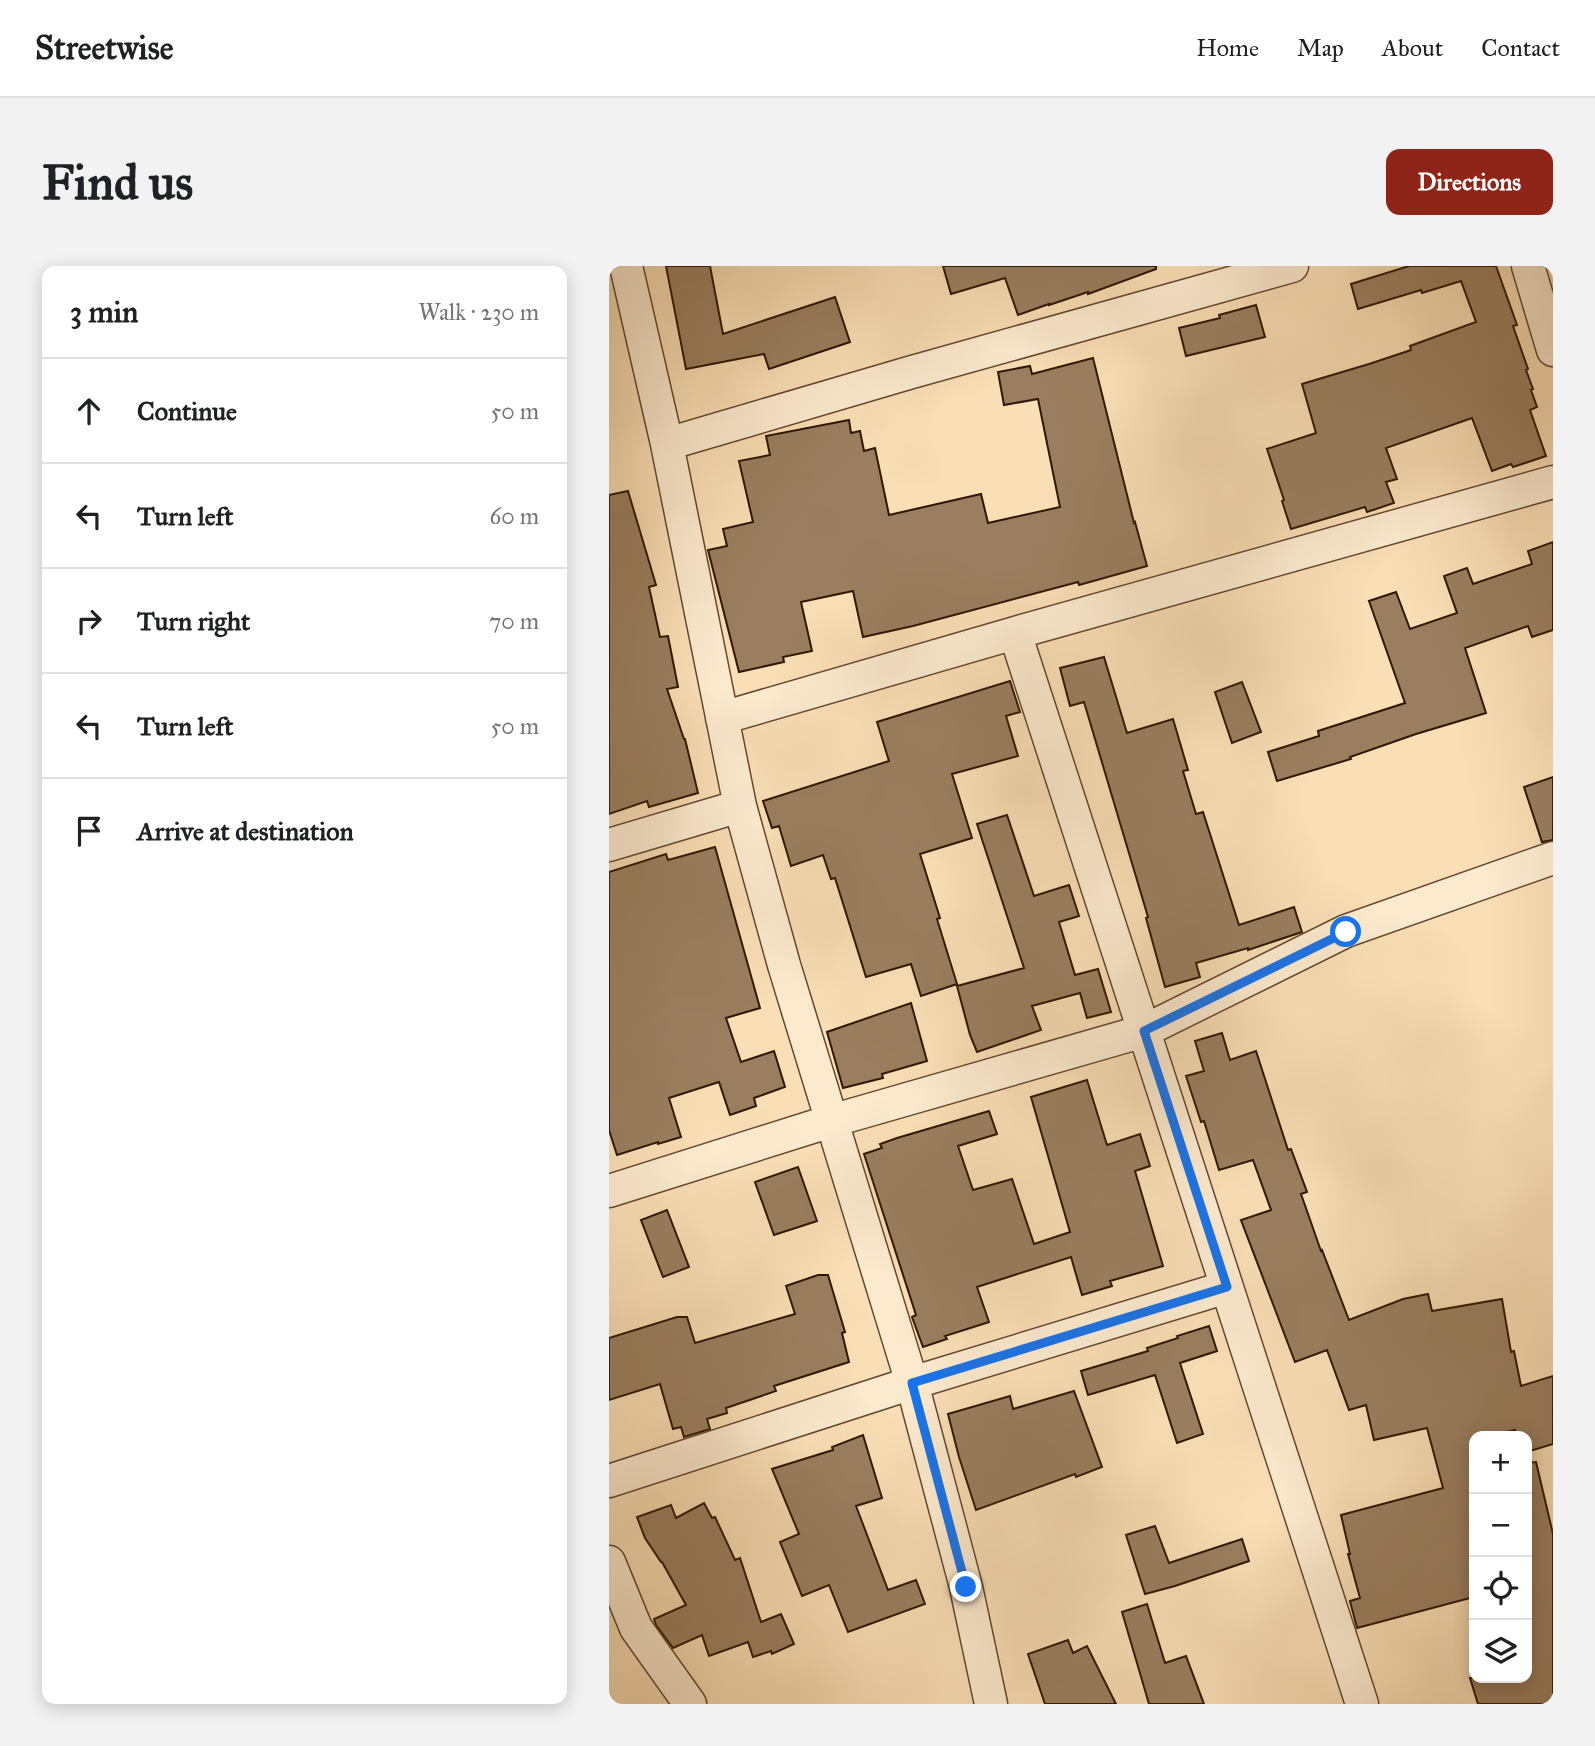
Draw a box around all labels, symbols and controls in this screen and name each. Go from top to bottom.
text: Streetwise [35,28,173,68]
text: Home [1196,33,1259,63]
text: Map [1297,33,1344,63]
text: About [1382,33,1443,63]
text: Contact [1481,33,1560,63]
button: Directions [1386,149,1553,215]
text: Find us [42,153,193,212]
text: 3 min [70,294,138,330]
text: Walk · 230 m [419,298,539,326]
icon: ahead [70,392,108,430]
text: Continue [137,395,237,427]
text: 50 m [491,397,539,425]
icon: left [70,497,108,535]
text: Turn left [137,500,233,532]
text: 60 m [490,502,539,530]
icon: right [70,602,108,640]
text: Turn right [137,605,250,637]
text: 70 m [489,607,539,635]
icon: left [70,707,108,745]
text: Turn left [137,710,233,742]
text: 50 m [491,712,539,740]
icon: arrive [70,812,108,850]
text: Arrive at destination [137,815,354,847]
route start [1330,916,1361,947]
map controls [1469,1431,1532,1683]
button: + [1469,1431,1532,1494]
button: − [1469,1494,1532,1557]
button: locate [1469,1557,1532,1620]
route end [950,1571,981,1602]
button: layers [1469,1620,1532,1683]

